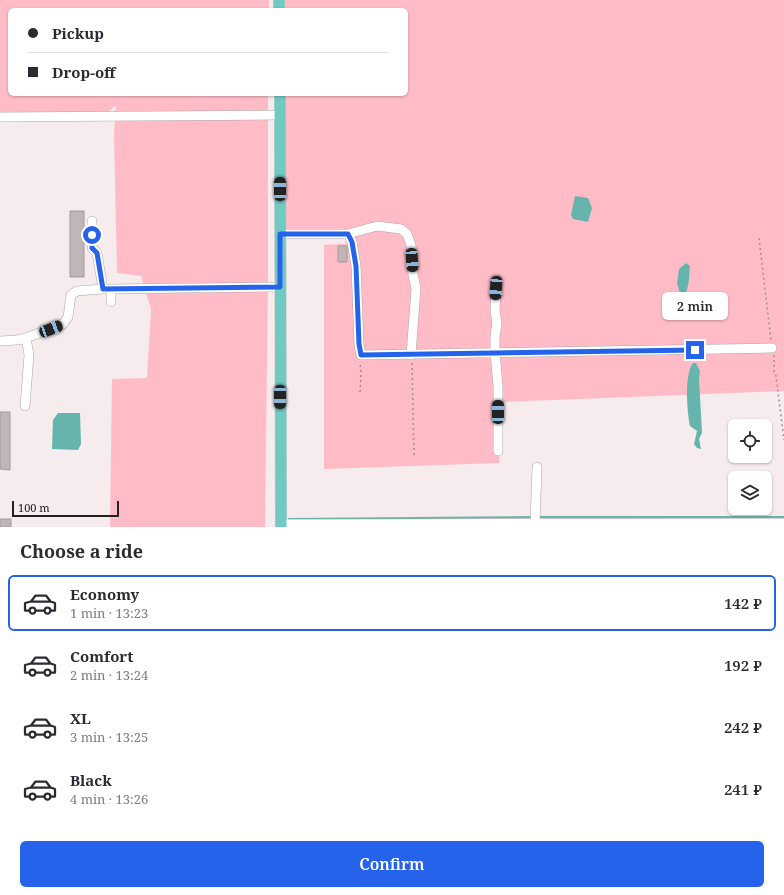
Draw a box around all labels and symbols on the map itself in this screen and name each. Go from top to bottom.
car [274,177,286,201]
route start [83,226,101,244]
car [405,248,419,272]
car [489,276,503,300]
callout: 2 min [662,292,728,320]
car [38,319,64,339]
route end [686,341,704,359]
car [274,385,286,409]
car [492,400,504,424]
scale bar [12,499,119,518]

